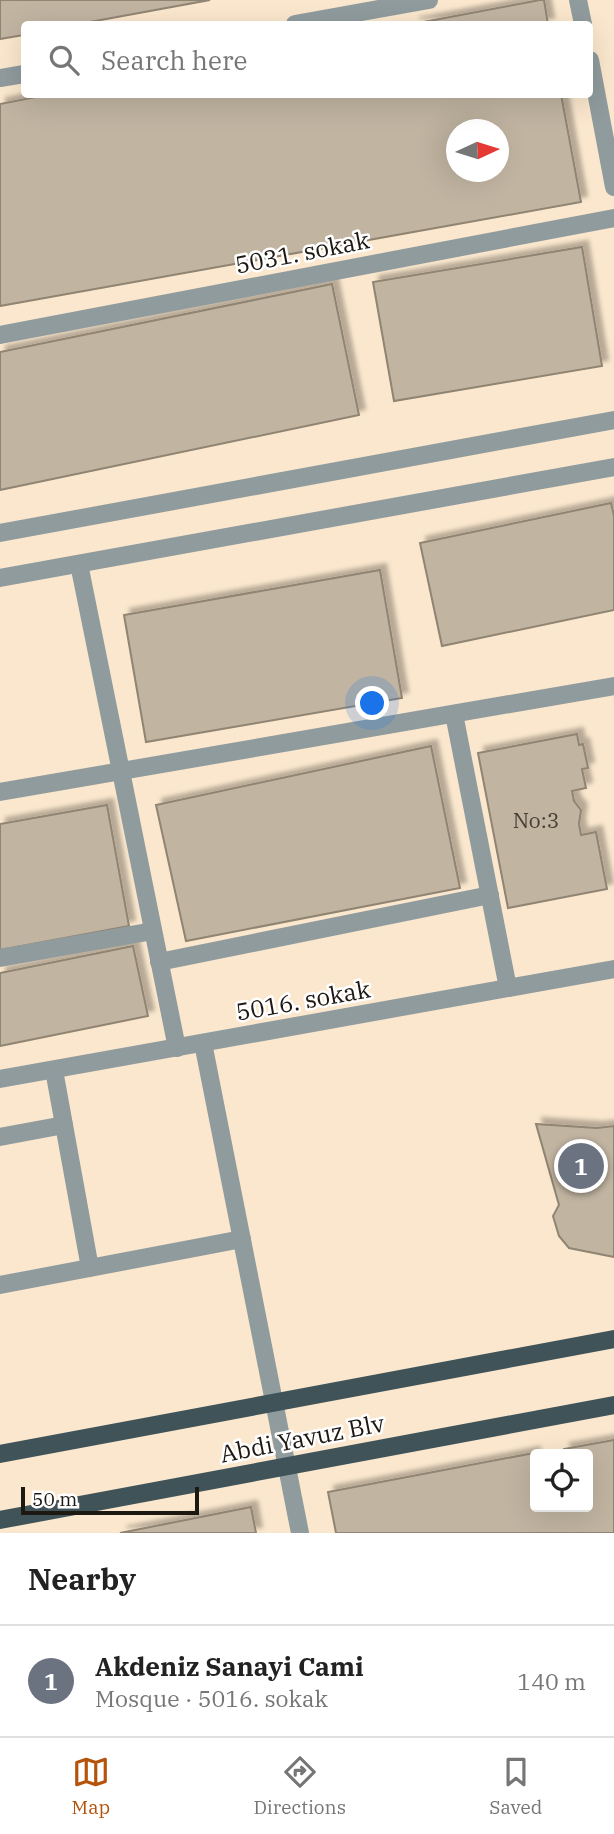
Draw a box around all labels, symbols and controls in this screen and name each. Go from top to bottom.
search box [21,21,593,98]
icon: search [45,41,83,79]
text: Search here [101,43,247,77]
north arrow [446,119,509,182]
street label: 5031. sokak [232,223,372,281]
your location [355,686,389,720]
house number: No:3 [513,806,559,834]
street label: 5016. sokak [233,972,373,1028]
pin: 1 [558,1140,604,1192]
street label: Abdi Yavuz Blv [217,1406,387,1470]
map controls [530,1449,593,1512]
button: locate [530,1449,593,1512]
scale bar [21,1484,200,1516]
text: 50 m [32,1487,77,1511]
text: Nearby [28,1559,136,1598]
text: Akdeniz Sanayi Cami [95,1649,364,1683]
text: 1 [44,1666,58,1696]
text: 140 m [517,1666,586,1696]
text: Mosque · 5016. sokak [95,1683,328,1713]
tab: Map [72,1753,110,1819]
tab: Directions [253,1753,346,1819]
tab: Saved [489,1753,542,1819]

